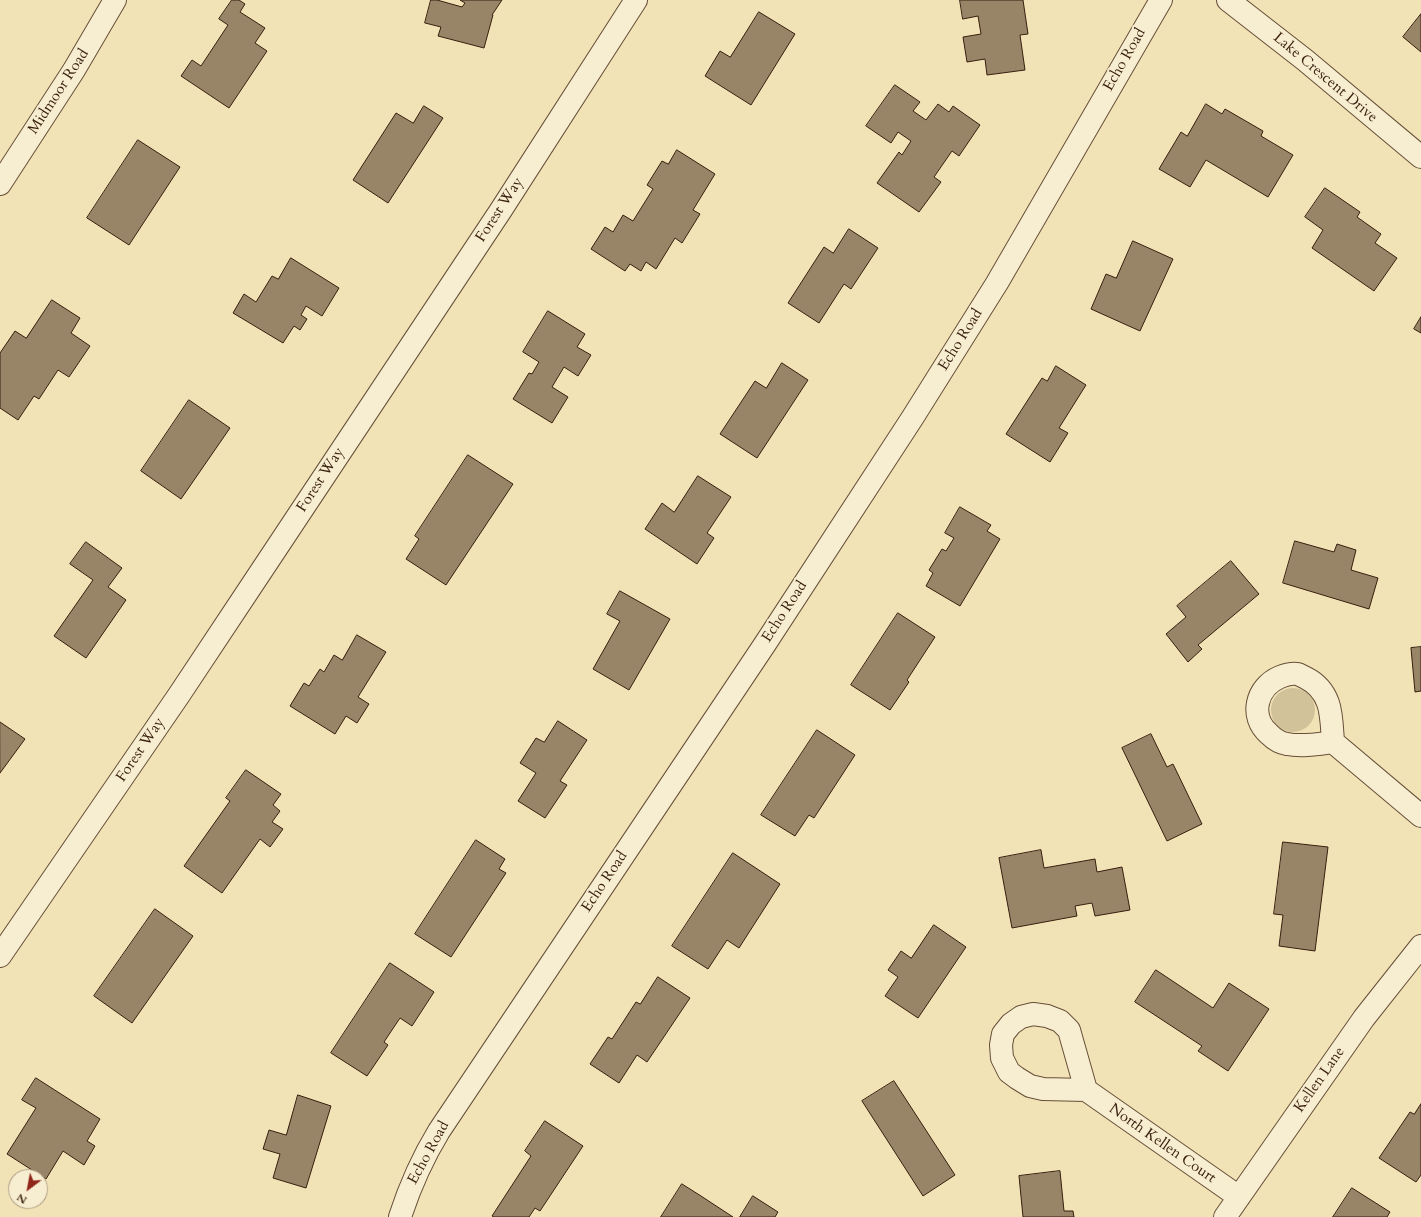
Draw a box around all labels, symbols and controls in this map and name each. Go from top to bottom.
street label: Echo Road [1100,25,1150,95]
street label: Lake Crescent Drive [1269,29,1381,127]
street label: Midmoor Road [25,46,93,138]
street label: Forest Way [472,174,528,246]
street label: Echo Road [935,306,987,374]
street label: Forest Way [293,444,349,516]
street label: Echo Road [759,578,811,646]
street label: Forest Way [113,714,169,786]
street label: Echo Road [578,848,632,916]
street label: Kellen Lane [1291,1044,1349,1116]
street label: North Kellen Court [1105,1100,1219,1188]
street label: Echo Road [404,1118,454,1188]
north arrow [8,1169,48,1209]
text: N [14,1190,30,1208]

